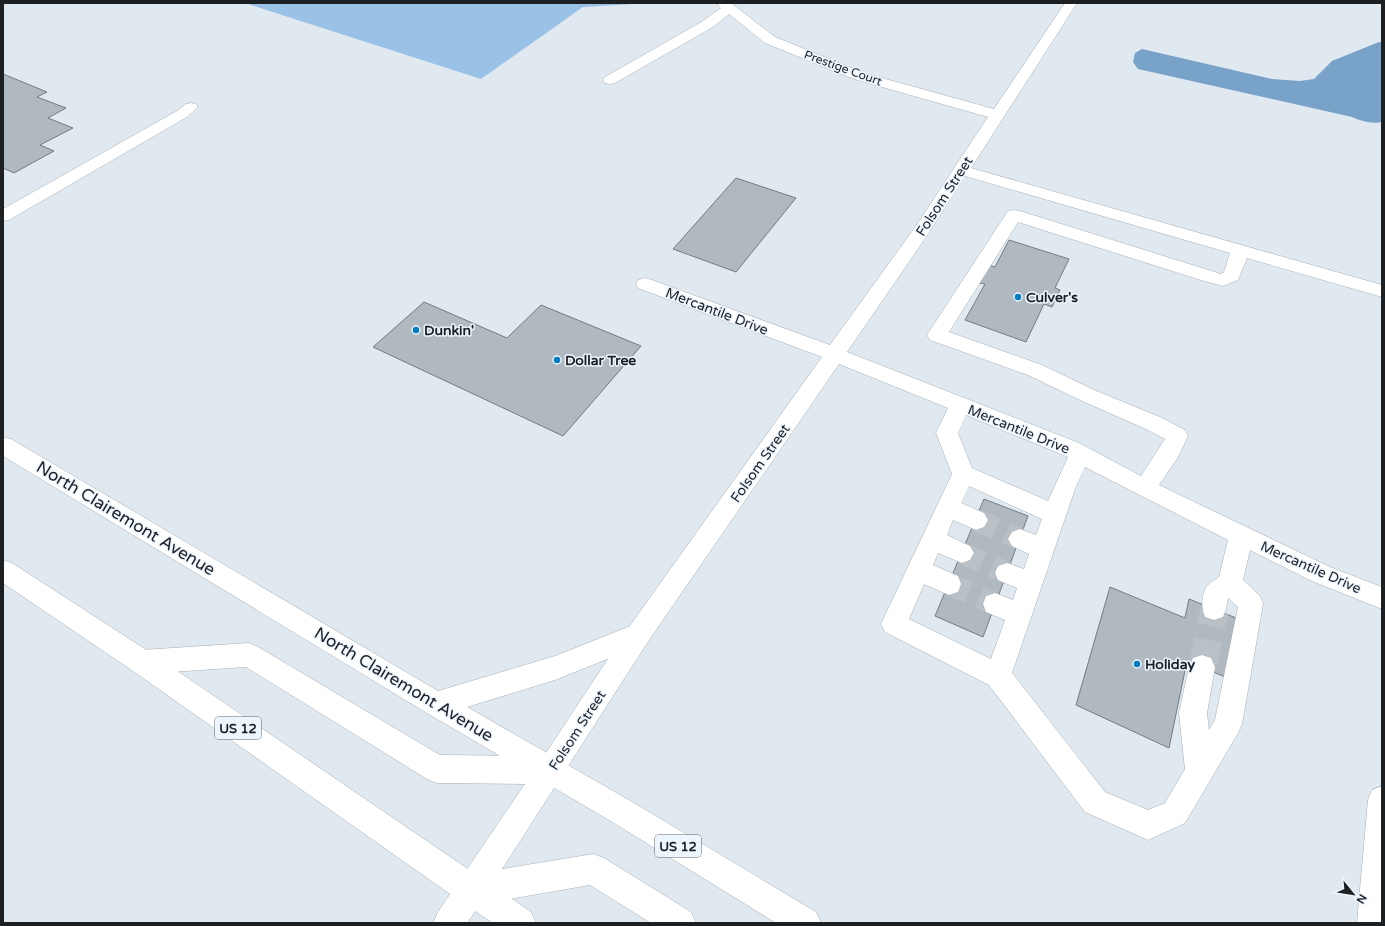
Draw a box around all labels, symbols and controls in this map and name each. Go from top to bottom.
street label: Prestige Court [802,47,884,89]
street label: Folsom Street [912,153,977,239]
street label: Mercantile Drive [663,284,771,339]
place label: Culver's [1026,289,1078,306]
marker: Culver's [1013,292,1023,302]
place label: Dunkin' [424,322,474,339]
marker: Dunkin' [411,325,421,335]
place label: Dollar Tree [565,352,636,369]
marker: Dollar Tree [552,355,562,365]
street label: Mercantile Drive [965,401,1072,458]
street label: Folsom Street [727,420,794,506]
street label: North Clairemont Avenue [32,457,219,580]
street label: Mercantile Drive [1258,538,1364,597]
street label: North Clairemont Avenue [310,623,497,746]
place label: Holiday [1145,656,1195,673]
marker: Holiday [1132,659,1142,669]
street label: Folsom Street [545,687,610,773]
road number: US 12 [215,717,261,739]
road number: US 12 [655,835,701,857]
north arrow [1333,874,1373,914]
text: N [1353,892,1369,906]

